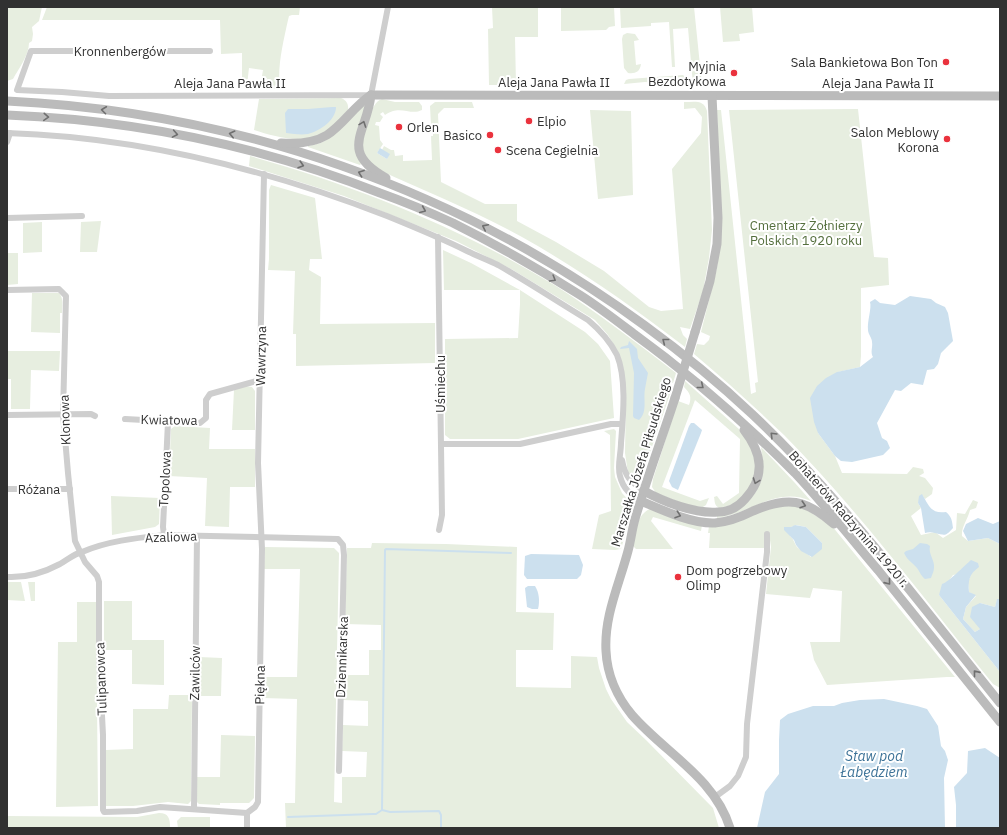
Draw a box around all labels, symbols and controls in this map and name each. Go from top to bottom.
street label: Kronnenbergów [74,43,166,60]
place label: Sala Bankietowa Bon Ton [791,54,938,71]
marker: Sala Bankietowa Bon Ton [941,57,951,67]
place label: Myjnia Bezdotykowa [648,58,726,90]
marker: Myjnia Bezdotykowa [729,68,739,78]
street label: Aleja Jana Pawła II [498,74,610,91]
street label: Aleja Jana Pawła II [174,75,286,92]
street label: Aleja Jana Pawła II [822,75,934,92]
one-way arrow [101,106,107,115]
one-way arrow [43,113,49,122]
place label: Elpio [537,113,566,130]
marker: Elpio [524,116,534,126]
place label: Orlen [407,119,439,136]
one-way arrow [358,121,366,128]
marker: Orlen [394,122,404,132]
place label: Salon Meblowy Korona [851,124,940,156]
place label: Basico [443,127,482,144]
one-way arrow [172,129,178,137]
one-way arrow [228,130,235,138]
marker: Basico [485,130,495,140]
marker: Salon Meblowy Korona [942,134,952,144]
place label: Scena Cegielnia [506,142,598,159]
marker: Scena Cegielnia [493,145,503,155]
one-way arrow [297,160,304,169]
one-way arrow [358,170,365,178]
one-way arrow [418,205,426,213]
park label: Cmentarz Żołnierzy Polskich 1920 roku [750,217,863,249]
one-way arrow [482,224,489,232]
one-way arrow [549,274,556,281]
street label: Wawrzyna [252,326,270,386]
one-way arrow [662,338,669,346]
street label: Uśmiechu [432,355,449,413]
street label: Marszałka Józefa Piłsudskiego [607,375,675,549]
one-way arrow [696,381,703,388]
street label: Klonowa [56,394,74,446]
street label: Kwiatowa [140,411,198,429]
one-way arrow [770,432,778,440]
street label: Bohaterów Radzymina 1920 r. [785,447,913,591]
street label: Topolowa [155,450,175,508]
one-way arrow [753,478,761,485]
street label: Różana [18,481,60,498]
one-way arrow [799,500,806,509]
one-way arrow [674,510,681,519]
street label: Azaliowa [145,528,197,546]
place label: Dom pogrzebowy Olimp [686,562,788,594]
marker: Dom pogrzebowy Olimp [673,572,683,582]
one-way arrow [883,578,890,585]
street label: Dziennikarska [332,616,352,698]
street label: Tulipanowca [91,642,111,716]
street label: Zawilców [186,645,204,701]
street label: Piękna [251,665,269,705]
one-way arrow [973,670,980,677]
water label: Staw pod Łabędziem [839,747,908,781]

